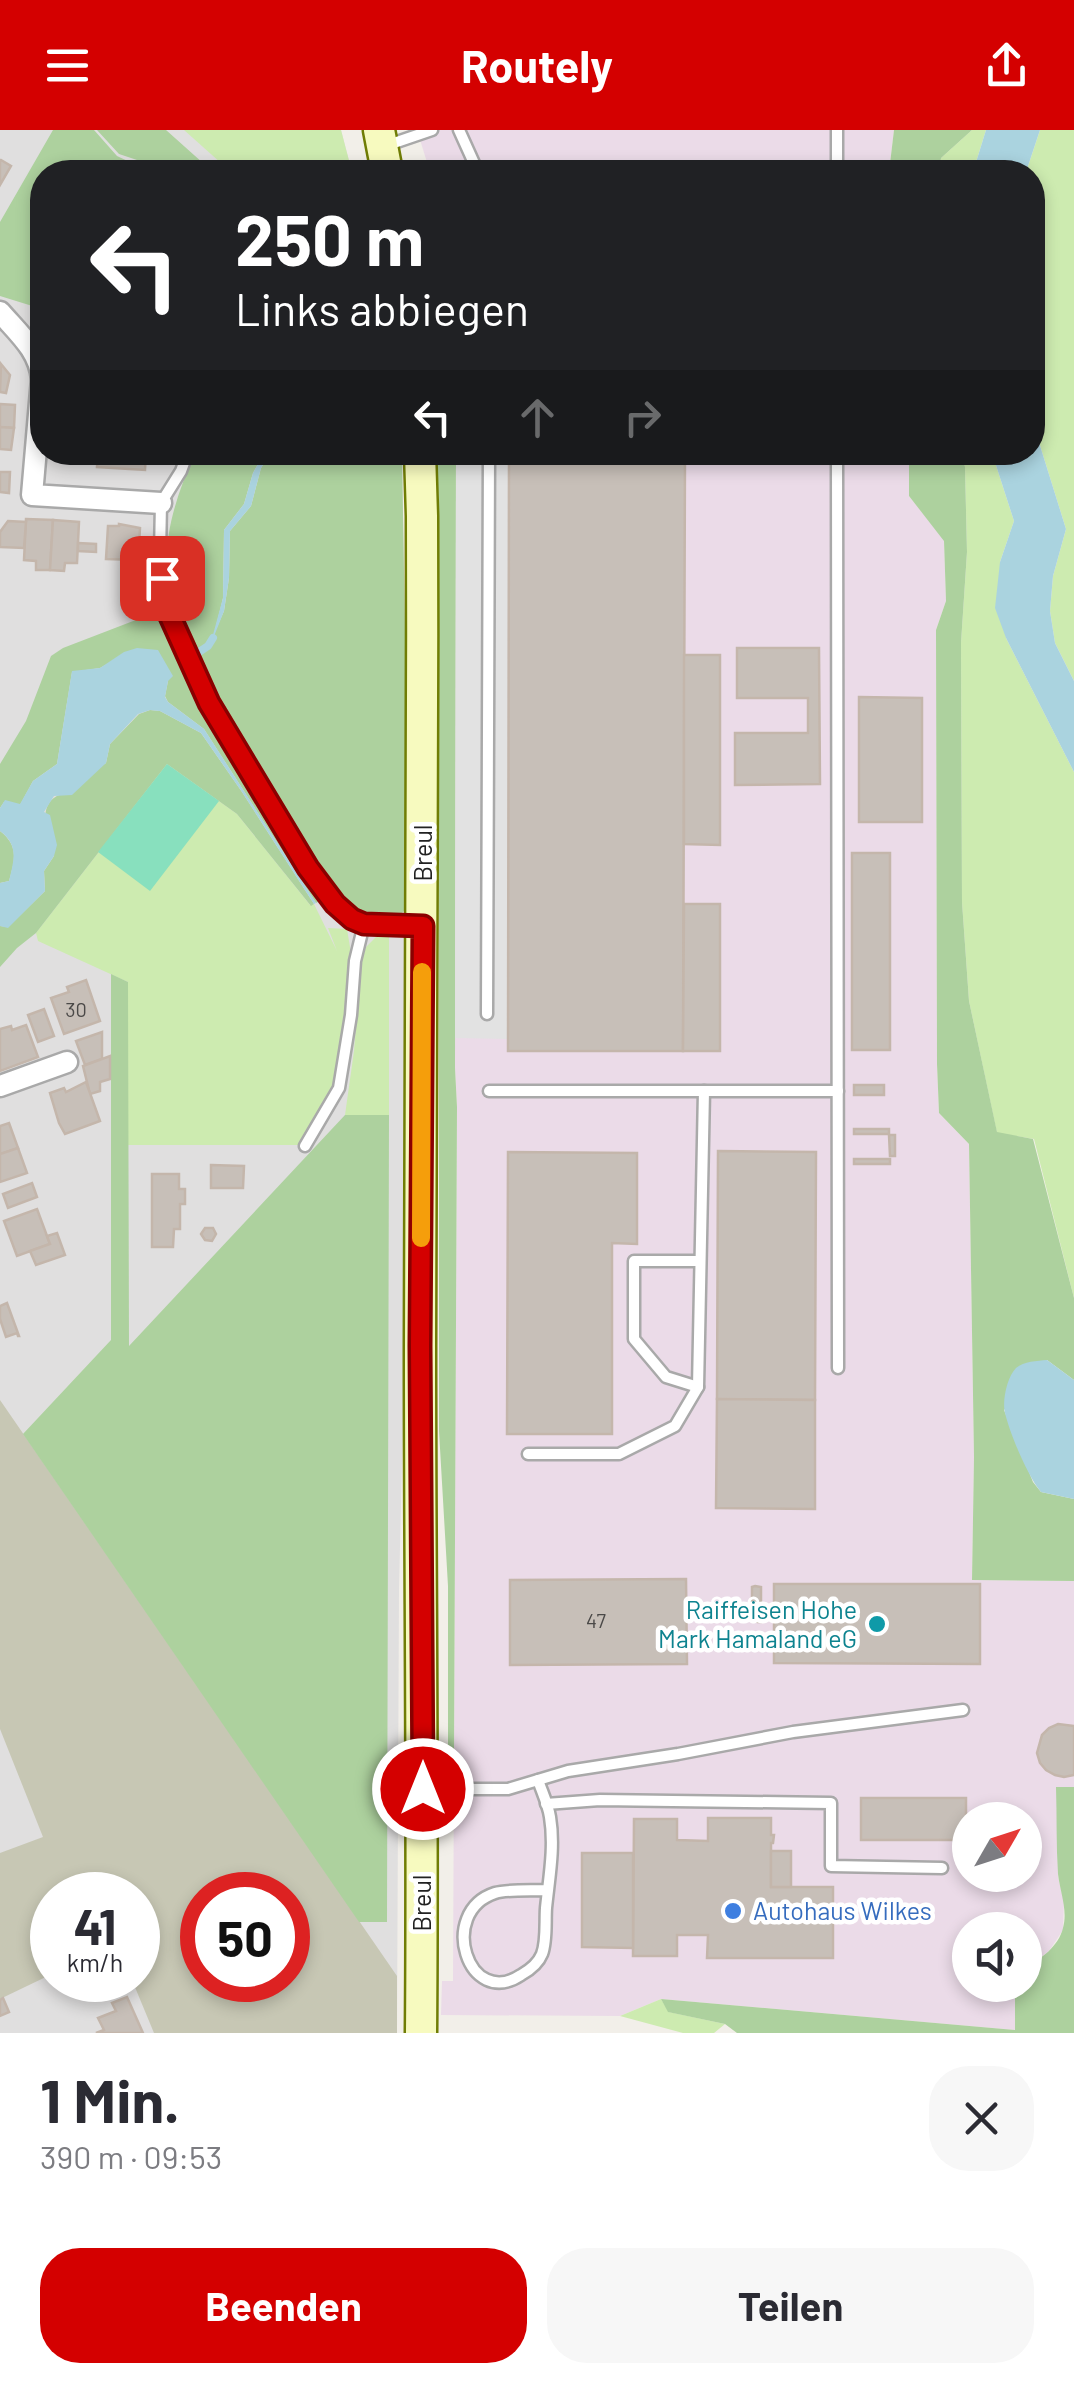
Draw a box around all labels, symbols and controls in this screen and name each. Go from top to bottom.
icon: menu [40,38,95,93]
text: Routely [461,38,613,92]
icon: share [979,38,1034,93]
text: 250 m [235,196,424,280]
icon: left [70,200,200,330]
text: Links abbiegen [235,281,529,335]
icon: left [405,390,460,445]
icon: ahead [510,390,565,445]
icon: right [615,390,670,445]
pin [120,536,205,621]
icon: arrive [135,551,190,606]
street label: Breul [407,824,437,882]
house number: 30 [65,997,87,1021]
place label: Raiffeisen Hohe Mark Hamaland eG [658,1594,857,1653]
house number: 47 [586,1608,606,1632]
marker: Raiffeisen Hohe Mark Hamaland eG [866,1613,888,1635]
position arrow [371,1737,475,1841]
north arrow [952,1802,1042,1892]
map controls [952,1802,1042,2002]
speed limit sign: 50 [180,1872,310,2002]
street label: Breul [406,1874,436,1932]
text: 41 [73,1895,117,1955]
place label: Autohaus Wilkes [753,1895,932,1925]
marker: Autohaus Wilkes [722,1900,744,1922]
button: sound [952,1912,1042,2002]
text: km/h [67,1947,123,1977]
text: 1 Min. [40,2063,180,2135]
button: close [929,2066,1034,2171]
text: 390 m · 09:53 [40,2137,222,2175]
button: Beenden [40,2248,527,2363]
button: Teilen [547,2248,1034,2363]

